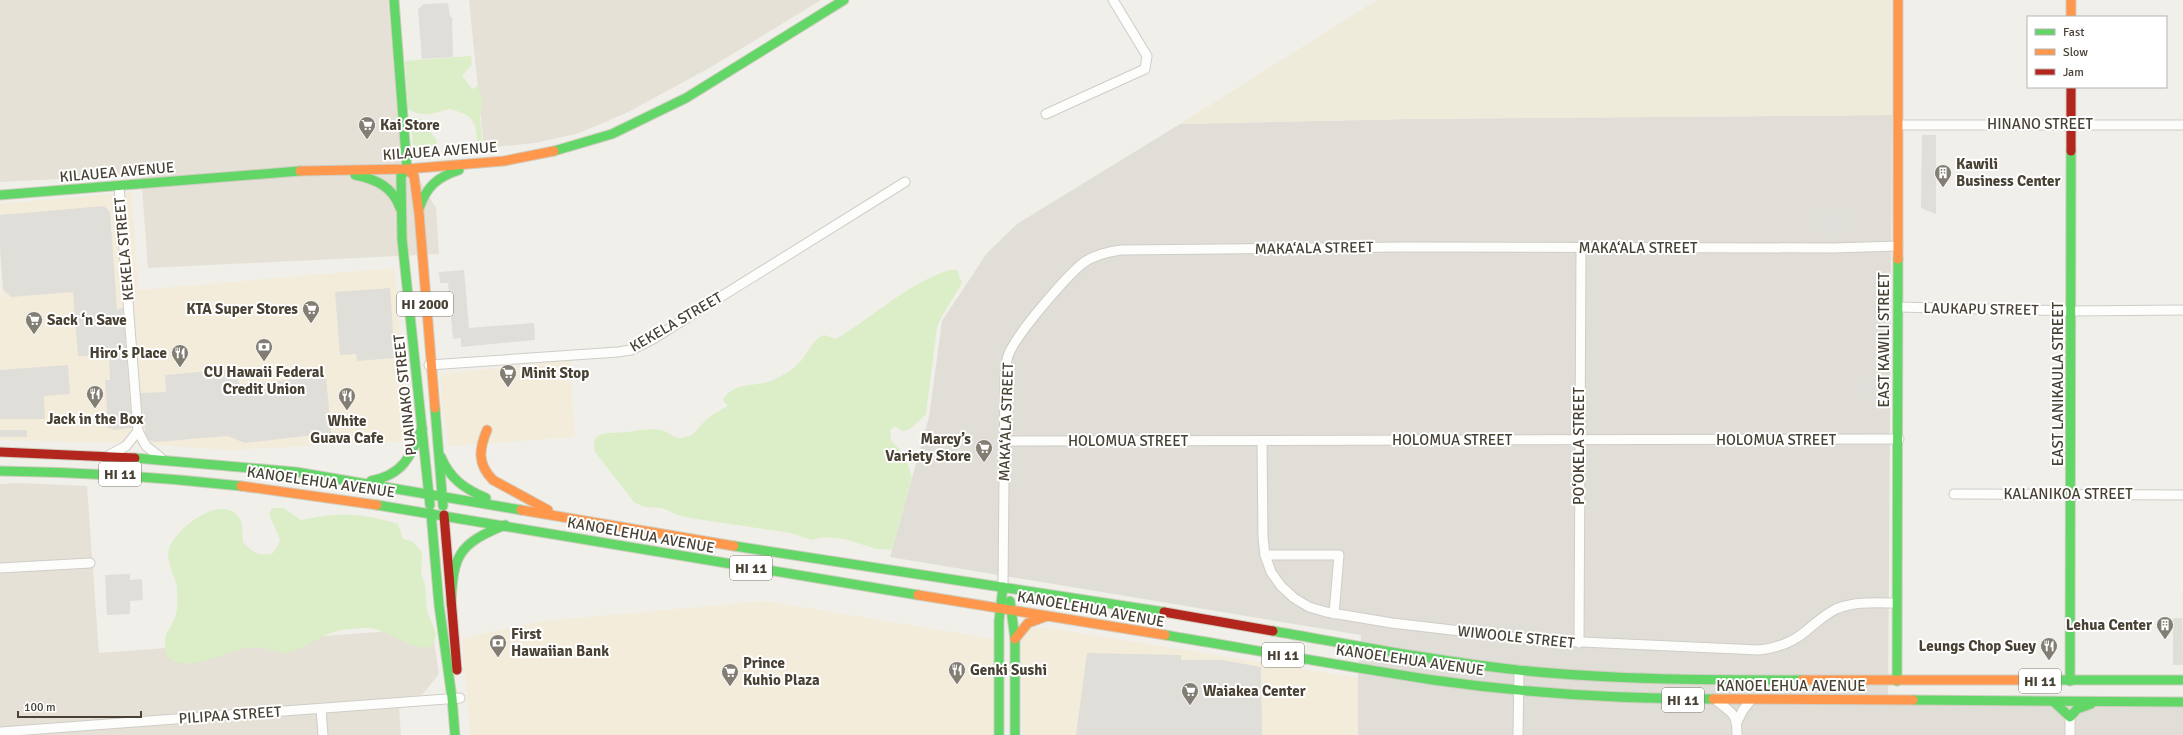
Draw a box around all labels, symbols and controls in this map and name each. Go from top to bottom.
legend [2027,16,2167,88]
text: Fast [2063,25,2084,40]
text: Slow [2063,45,2088,60]
text: Jam [2063,65,2084,80]
supermarket icon: Kai Store [357,115,377,140]
street label: HINANO STREET [1987,115,2094,133]
place label: Kai Store [380,116,440,134]
street label: KILAUEA AVENUE [382,138,498,164]
place label: Kawili Business Center [1956,155,2061,190]
street label: KILAUEA AVENUE [59,158,175,186]
building icon: Kawili Business Center [1933,163,1953,188]
street label: KEKELA STREET [110,196,137,301]
street label: MAKA‘ALA STREET [1254,238,1374,258]
street label: MAKA‘ALA STREET [1579,239,1698,257]
street label: EAST KAWILI STREET [1875,272,1893,408]
street label: KEKELA STREET [627,288,726,356]
road number: HI 2000 [397,292,453,316]
supermarket icon: KTA Super Stores [301,299,321,324]
street label: LAUKAPU STREET [1923,299,2039,319]
place label: KTA Super Stores [186,300,298,318]
street label: EAST LANIKAULA STREET [2049,301,2067,466]
supermarket icon: Sack ‘n Save [24,310,44,335]
place label: Sack ‘n Save [47,311,127,329]
street label: PUAINAKO STREET [390,333,420,457]
bank icon: CU Hawaii Federal Credit Union [254,337,274,362]
restaurant icon: Hiro's Place [170,343,190,368]
place label: Hiro's Place [90,344,167,362]
street label: MAKA‘ALA STREET [995,362,1017,482]
place label: CU Hawaii Federal Credit Union [204,363,324,398]
supermarket icon: Minit Stop [498,363,518,388]
place label: Minit Stop [521,364,589,382]
restaurant icon: Jack in the Box [85,384,105,409]
restaurant icon: White Guava Cafe [337,386,357,411]
street label: PO‘OKELA STREET [1570,386,1588,505]
place label: Jack in the Box [46,410,144,428]
place label: White Guava Cafe [310,412,384,447]
place label: Marcy’s Variety Store [885,430,971,465]
street label: HOLOMUA STREET [1392,431,1513,449]
street label: HOLOMUA STREET [1716,431,1837,449]
street label: HOLOMUA STREET [1068,432,1189,450]
supermarket icon: Marcy’s Variety Store [974,438,994,463]
road number: HI 11 [99,462,141,486]
street label: KANOELEHUA AVENUE [246,463,396,501]
street label: KALANIKOA STREET [2003,485,2133,503]
street label: KANOELEHUA AVENUE [566,513,716,557]
road number: HI 11 [730,556,772,580]
street label: KANOELEHUA AVENUE [1016,587,1166,631]
building icon: Lehua Center [2155,615,2175,640]
place label: Lehua Center [2066,616,2152,634]
street label: WIWOOLE STREET [1457,622,1576,652]
place label: First Hawaiian Bank [511,625,609,660]
bank icon: First Hawaiian Bank [488,633,508,658]
restaurant icon: Leungs Chop Suey [2039,636,2059,661]
place label: Leungs Chop Suey [1919,637,2037,655]
street label: KANOELEHUA AVENUE [1335,641,1485,679]
road number: HI 11 [1262,643,1304,667]
place label: Prince Kuhio Plaza [743,654,820,689]
restaurant icon: Genki Sushi [947,660,967,685]
place label: Genki Sushi [970,661,1047,679]
supermarket icon: Prince Kuhio Plaza [720,662,740,687]
road number: HI 11 [2019,669,2061,693]
street label: KANOELEHUA AVENUE [1716,677,1866,695]
supermarket icon: Waiakea Center [1180,681,1200,706]
place label: Waiakea Center [1203,682,1306,700]
road number: HI 11 [1662,688,1704,712]
scale bar [18,693,141,719]
text: 100 m [24,700,56,715]
street label: PILIPAA STREET [178,702,283,728]

